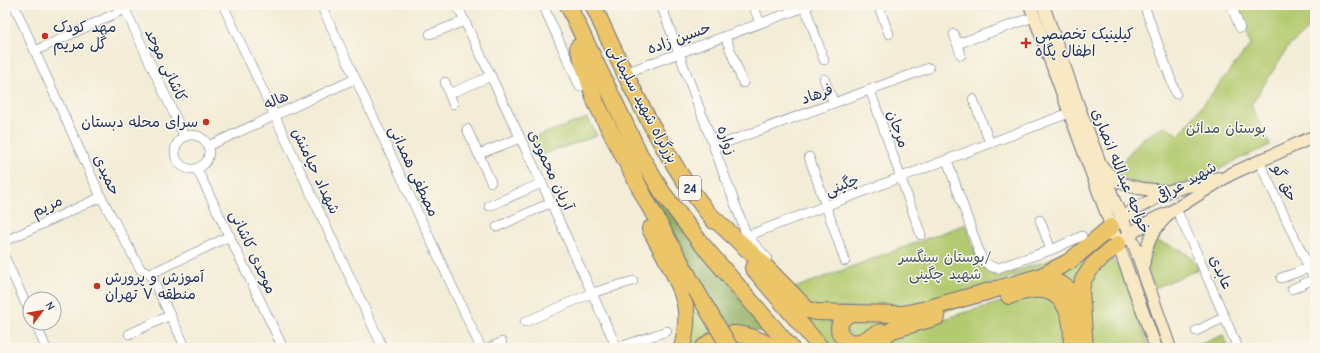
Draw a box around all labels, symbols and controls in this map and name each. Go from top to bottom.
place label: مهد کودک گل مریم [53,18,116,56]
street label: حسین زاده [645,18,713,58]
place label: کیلینیک تخصصی اطفال پگاه [1035,25,1134,61]
street label: کاشانی موحد [140,26,191,105]
marker: مهد کودک گل مریم [40,31,50,41]
marker: کیلینیک تخصصی اطفال پگاه [1020,37,1032,49]
street label: بزرگراه شهید سلیمانی [603,42,682,167]
street label: فرهاد [799,80,835,108]
street label: هاله [261,87,291,113]
street label: خواجه عبدالله انصاری [1088,106,1154,236]
street label: مرجان [883,108,913,150]
place label: سرای محله دبستان [81,113,198,131]
marker: سرای محله دبستان [201,117,211,127]
park label: بوستان مدائن [1186,119,1266,137]
street label: مصطفی همدانی [384,123,443,220]
street label: زواره [712,123,741,157]
street label: شهداد حیامنش [288,125,344,217]
street label: آریان محمودی [524,127,578,214]
street label: حمیدی [90,152,124,198]
street label: شهید عراقی [1151,156,1220,207]
street label: حق گو [1268,161,1301,204]
street label: چگینی [822,170,862,201]
road number: 24 [679,176,701,200]
street label: مریم [29,191,66,224]
street label: موحدی کاشانی [225,207,280,297]
park label: بوستان سنگسر/ شهید چگینی [898,248,992,284]
street label: عابدی [1206,252,1236,292]
place label: آموزش و پرورش منطقه ۷ تهران [105,268,205,303]
marker: آموزش و پرورش منطقه ۷ تهران [92,281,102,291]
north arrow [22,291,62,331]
text: N [43,299,57,312]

